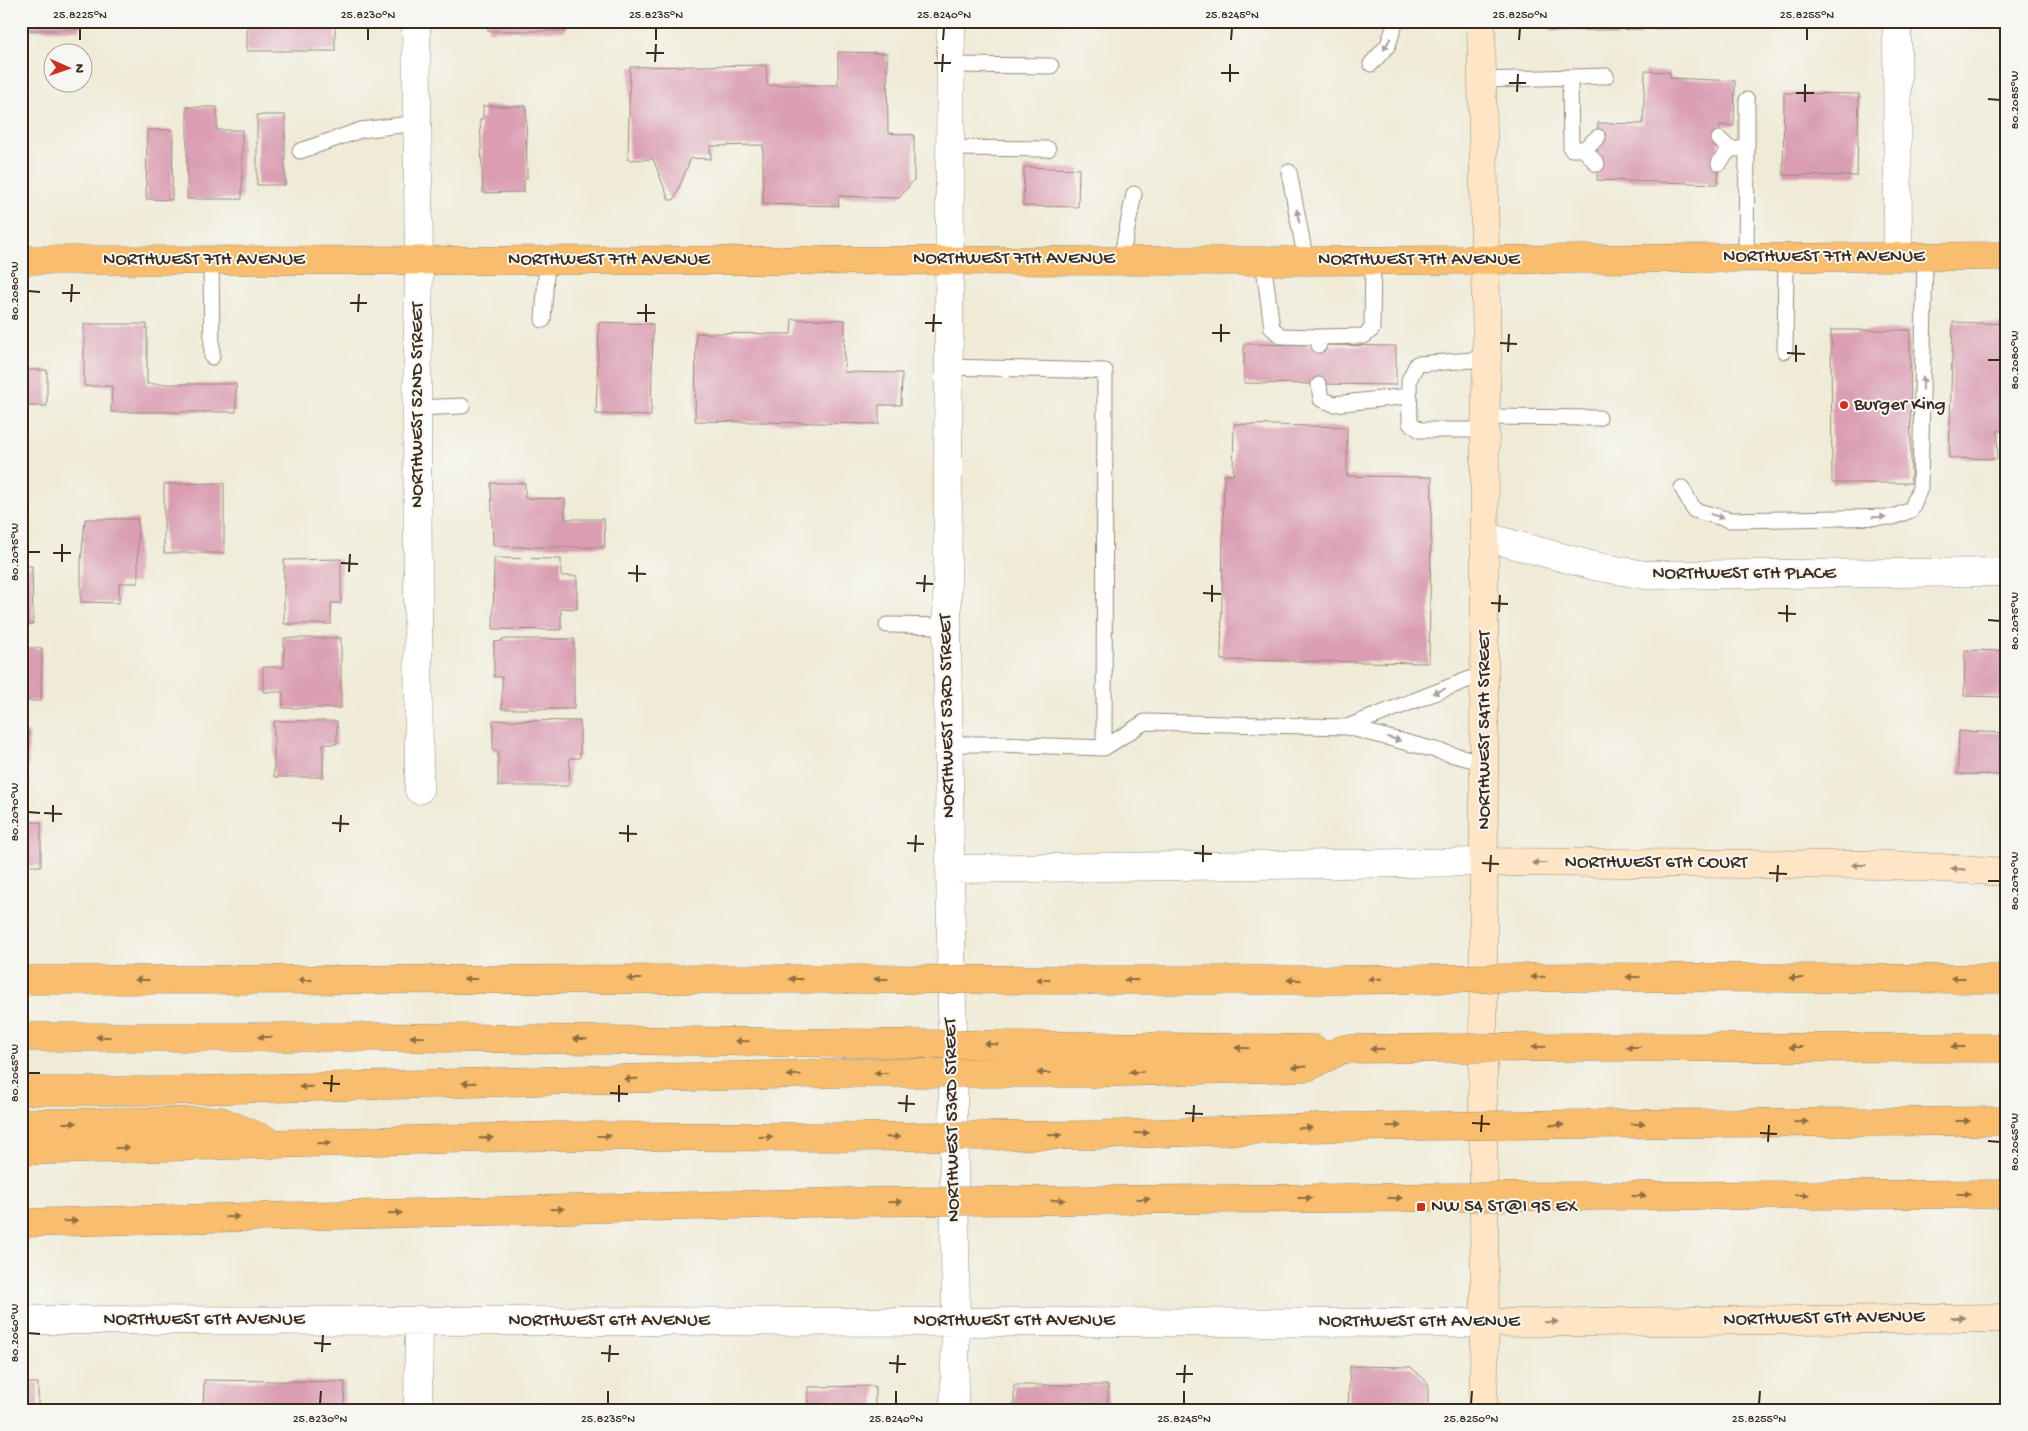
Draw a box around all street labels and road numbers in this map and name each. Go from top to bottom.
street label: NORTHWEST 7TH AVENUE [1723,246,1926,269]
street label: NORTHWEST 7TH AVENUE [913,248,1116,271]
street label: NORTHWEST 7TH AVENUE [103,249,306,272]
street label: NORTHWEST 7TH AVENUE [508,249,711,272]
street label: NORTHWEST 7TH AVENUE [1318,249,1521,272]
street label: NORTHWEST 52ND STREET [407,301,430,508]
street label: NORTHWEST 6TH PLACE [1652,563,1837,586]
street label: NORTHWEST 53RD STREET [935,613,961,818]
street label: NORTHWEST 54TH STREET [1474,630,1497,830]
street label: NORTHWEST 6TH COURT [1565,852,1748,875]
street label: NORTHWEST 53RD STREET [940,1017,966,1222]
street label: NORTHWEST 6TH AVENUE [1723,1306,1926,1332]
street label: NORTHWEST 6TH AVENUE [103,1309,306,1332]
street label: NORTHWEST 6TH AVENUE [508,1310,711,1333]
street label: NORTHWEST 6TH AVENUE [913,1310,1116,1333]
street label: NORTHWEST 6TH AVENUE [1318,1311,1521,1334]

